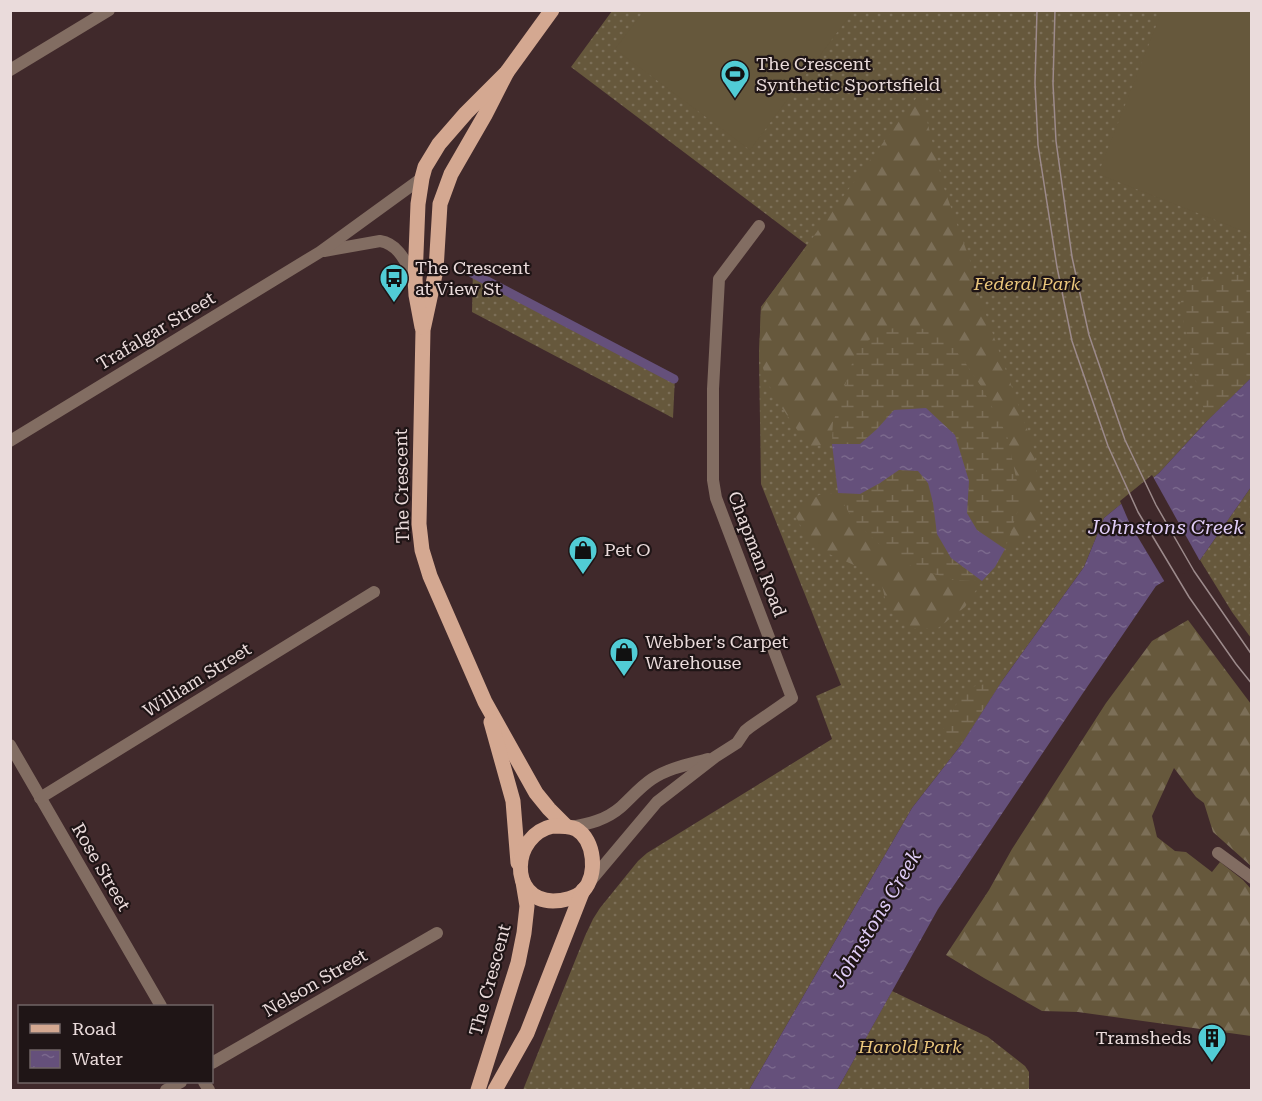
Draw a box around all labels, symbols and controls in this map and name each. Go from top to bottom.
place label: The Crescent Synthetic Sportsfield [756,53,941,95]
sports icon: The Crescent Synthetic Sportsfield [719,58,751,100]
place label: The Crescent at View St [415,257,530,299]
bus stop icon: The Crescent at View St [378,262,410,304]
park label: Federal Park [973,273,1080,294]
street label: Trafalgar Street [93,287,219,374]
street label: The Crescent [390,428,413,544]
street label: Chapman Road [724,488,791,620]
water label: Johnstons Creek [1087,515,1244,539]
shop icon: Pet O [567,534,599,576]
place label: Pet O [604,539,651,560]
place label: Webber's Carpet Warehouse [645,631,789,673]
shop icon: Webber's Carpet Warehouse [608,636,640,678]
street label: William Street [139,638,255,721]
street label: Rose Street [68,819,135,915]
water label: Johnstons Creek [825,845,926,992]
street label: The Crescent [465,921,515,1038]
street label: Nelson Street [259,944,371,1021]
legend [18,1005,213,1083]
text: Road [72,1018,117,1039]
building icon: Tramsheds [1196,1022,1228,1064]
place label: Tramsheds [1096,1027,1191,1048]
park label: Harold Park [857,1036,962,1057]
text: Water [72,1048,123,1069]

